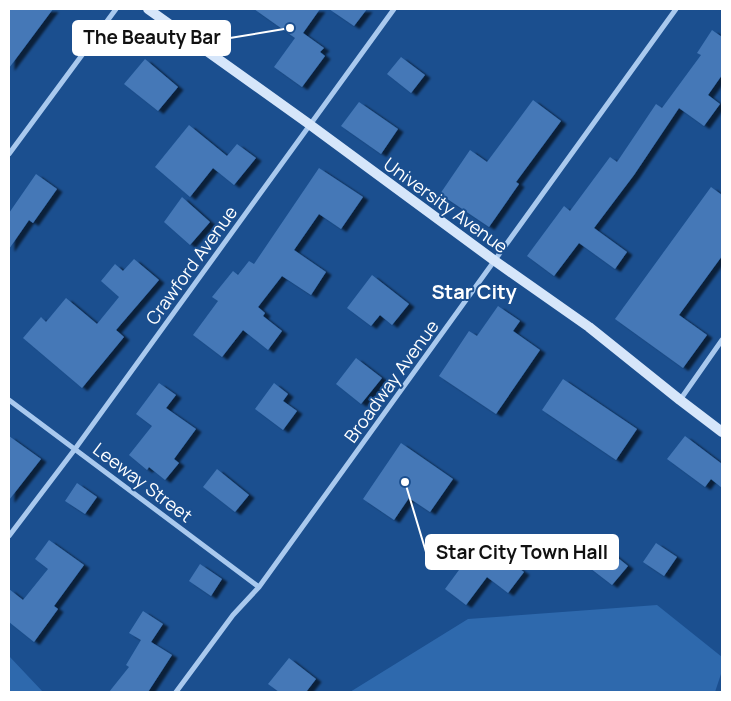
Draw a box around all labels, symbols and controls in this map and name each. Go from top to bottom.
callout: The Beauty Bar [73,21,230,55]
text: The Beauty Bar [83,24,221,50]
street label: University Avenue [379,152,513,258]
street label: Crawford Avenue [140,201,242,329]
district label: Star City [431,278,517,305]
street label: Broadway Avenue [338,315,444,447]
street label: Leeway Street [88,437,198,527]
callout: Star City Town Hall [426,535,618,569]
text: Star City Town Hall [436,539,608,565]

